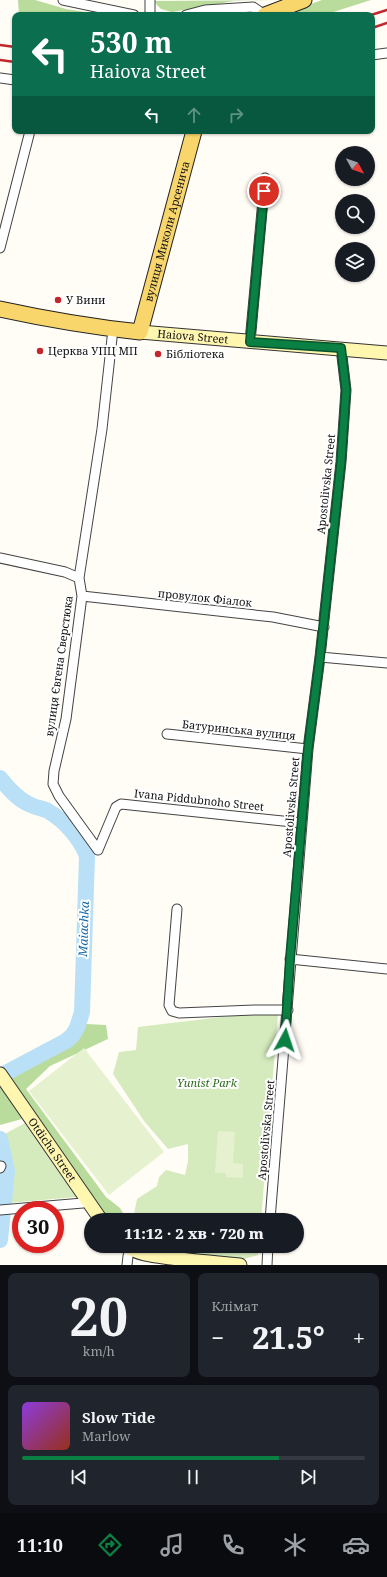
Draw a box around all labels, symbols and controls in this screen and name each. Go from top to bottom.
text: 530 m [90,23,172,61]
icon: left [24,28,76,80]
text: Haiova Street [90,59,206,83]
icon: left [141,104,163,126]
icon: ahead [183,104,205,126]
icon: right [225,104,247,126]
north arrow [335,146,375,186]
map controls [335,146,375,282]
street label: вулиця Миколи Арсенича [140,159,193,303]
pin [247,174,281,208]
icon: arrive [253,180,275,202]
button: search [335,194,375,234]
button: layers [335,242,375,282]
place label: У Вини [66,292,105,307]
marker: У Вини [53,295,63,305]
street label: Haiova Street [157,326,229,346]
place label: Церква УПЦ МП [48,343,138,358]
marker: Церква УПЦ МП [35,346,45,356]
place label: Бібліотека [166,346,225,361]
marker: Бібліотека [153,349,163,359]
street label: Apostolivska Street [313,433,338,535]
street label: провулок Фіалок [157,585,253,610]
street label: вулиця Євгена Сверстюка [41,594,76,737]
street label: Батуринська вулиця [182,716,297,743]
street label: Apostolivska Street [279,756,302,858]
street label: Ivana Piddubnoho Street [133,785,265,814]
water label: Maiachka [74,901,93,958]
position arrow [264,1019,306,1061]
park label: Yunist Park [177,1075,238,1090]
street label: Apostolivska Street [254,1079,277,1181]
street label: Otdicha Street [25,1114,80,1184]
speed limit sign: 30 [12,1201,64,1253]
text: 11:12 · 2 хв · 720 m [124,1223,264,1243]
text: 20 [69,1280,128,1351]
text: Клімат [212,1297,258,1315]
text: 21.5° [252,1317,325,1358]
text: − [212,1322,224,1352]
text: + [353,1322,365,1352]
text: km/h [83,1342,115,1360]
text: Slow Tide [82,1407,155,1427]
text: Marlow [82,1427,130,1445]
icon: previous [68,1466,90,1488]
icon: pause [182,1466,204,1488]
icon: next [297,1466,319,1488]
icon: directions [96,1531,124,1559]
icon: music [158,1531,186,1559]
icon: phone [219,1531,247,1559]
icon: climate [281,1531,309,1559]
icon: car [342,1531,370,1559]
text: 11:10 [17,1533,63,1557]

